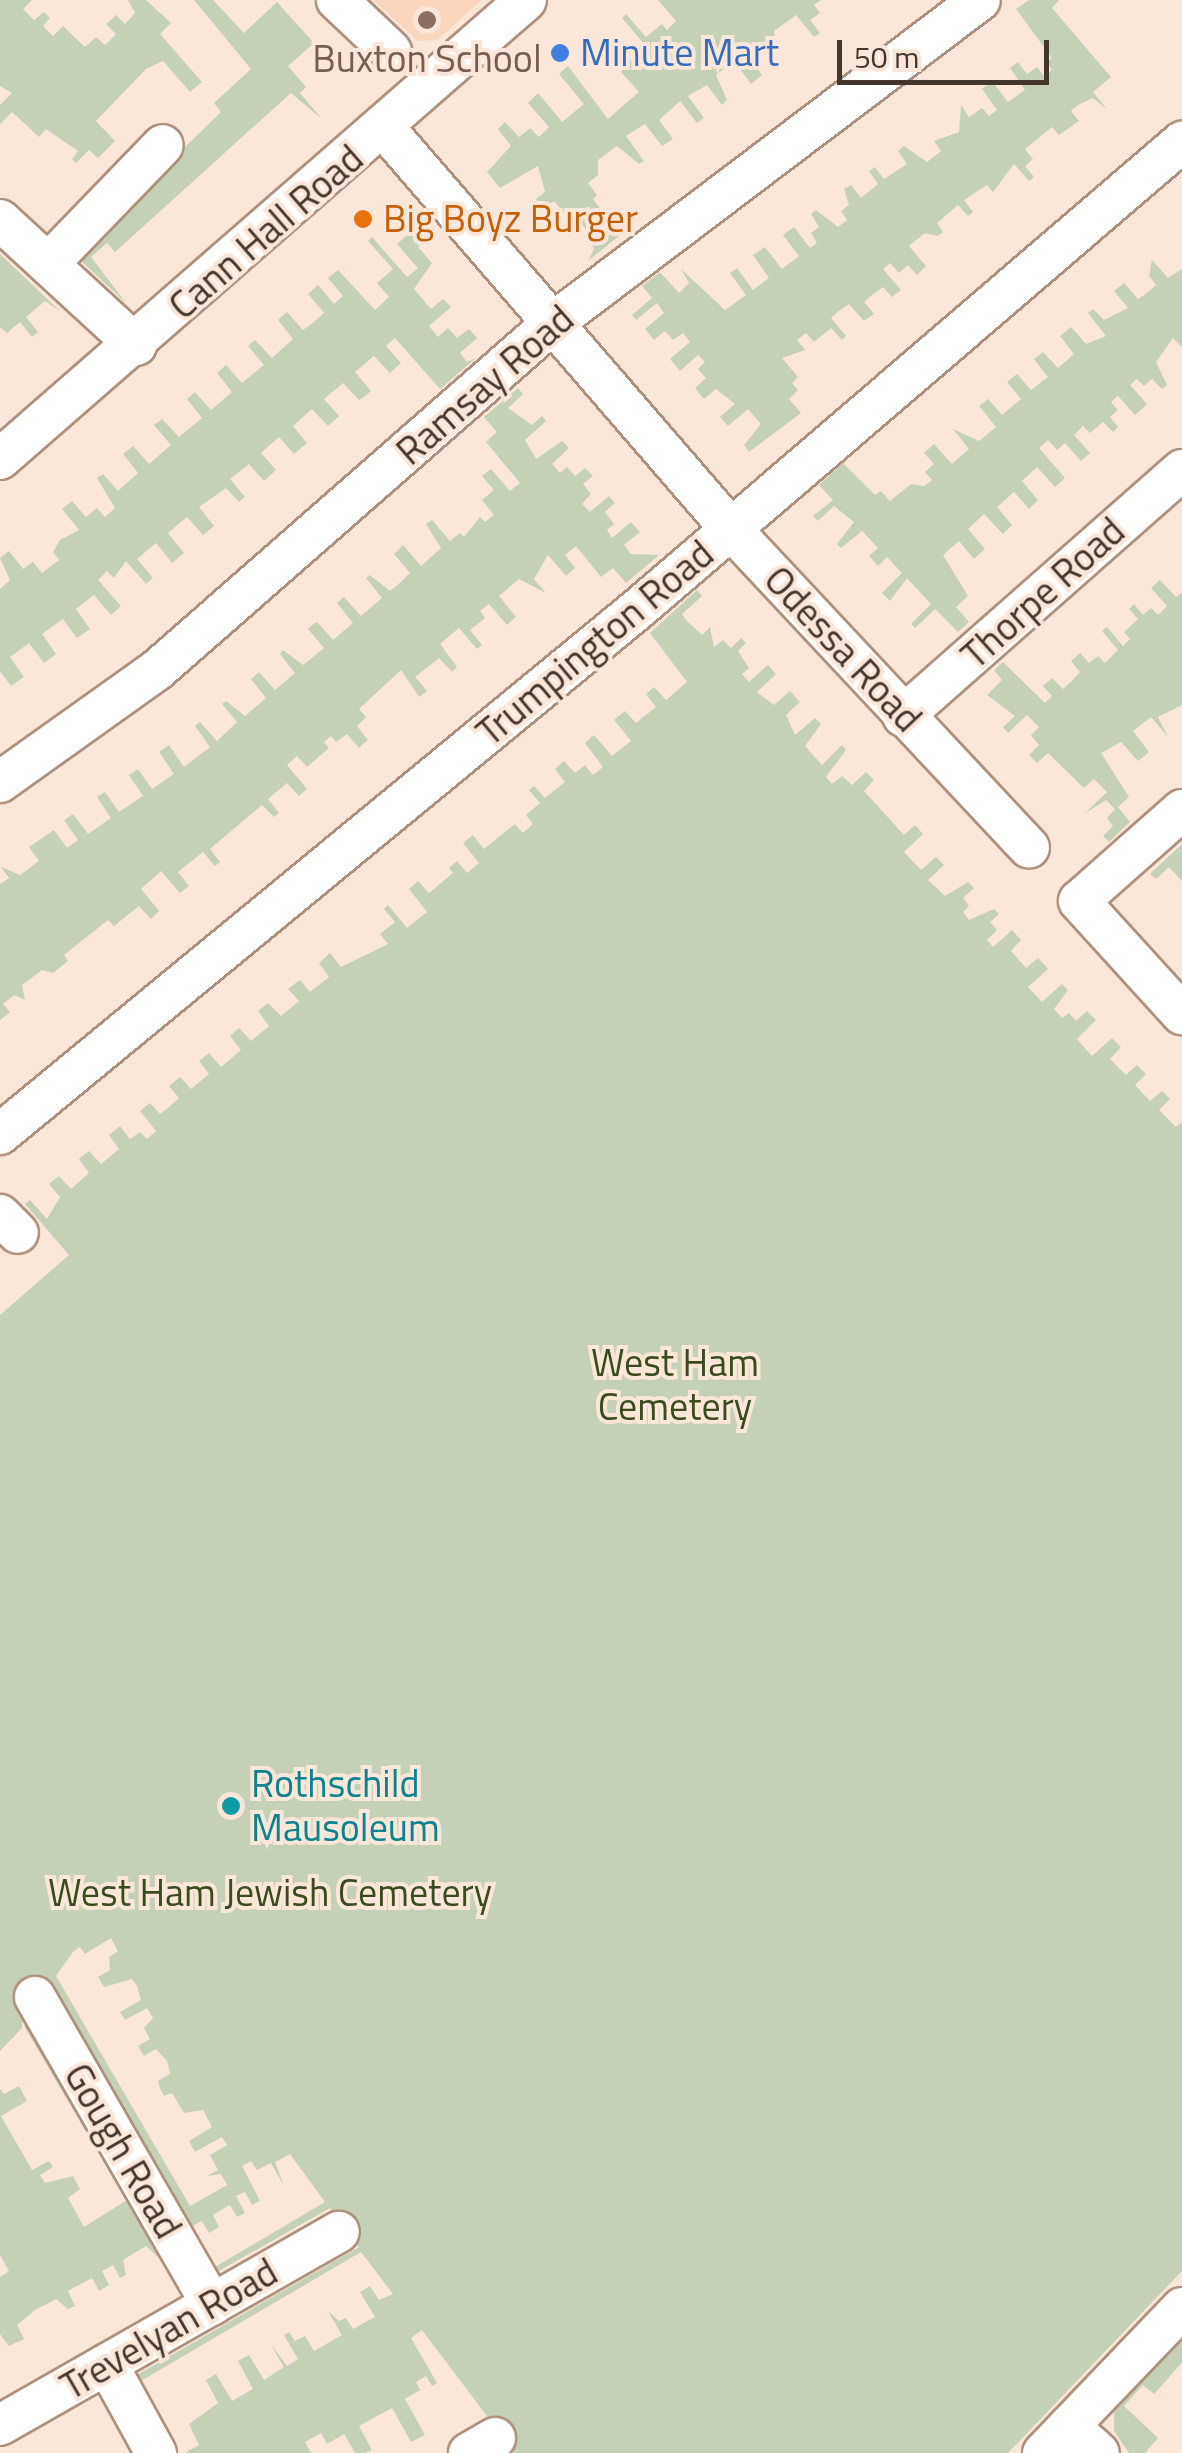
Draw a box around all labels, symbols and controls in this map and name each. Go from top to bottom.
marker: Buxton School [416,9,438,31]
scale bar [842,20,1054,82]
place label: Minute Mart [580,30,779,76]
text: 50 m [854,34,919,80]
place label: Buxton School [312,36,542,82]
marker: Minute Mart [549,42,571,64]
street label: Cann Hall Road [160,135,372,329]
place label: Big Boyz Burger [383,196,638,242]
marker: Big Boyz Burger [352,208,374,230]
street label: Ramsay Road [387,296,583,474]
street label: Thorpe Road [952,508,1134,678]
street label: Trumpington Road [468,531,722,755]
street label: Odessa Road [755,557,931,741]
park label: West Ham Cemetery [591,1340,759,1430]
place label: Rothschild Mausoleum [251,1761,440,1850]
marker: Rothschild Mausoleum [220,1795,242,1817]
park label: West Ham Jewish Cemetery [48,1870,492,1916]
street label: Gough Road [55,2056,191,2246]
street label: Trevelyan Road [53,2249,285,2409]

